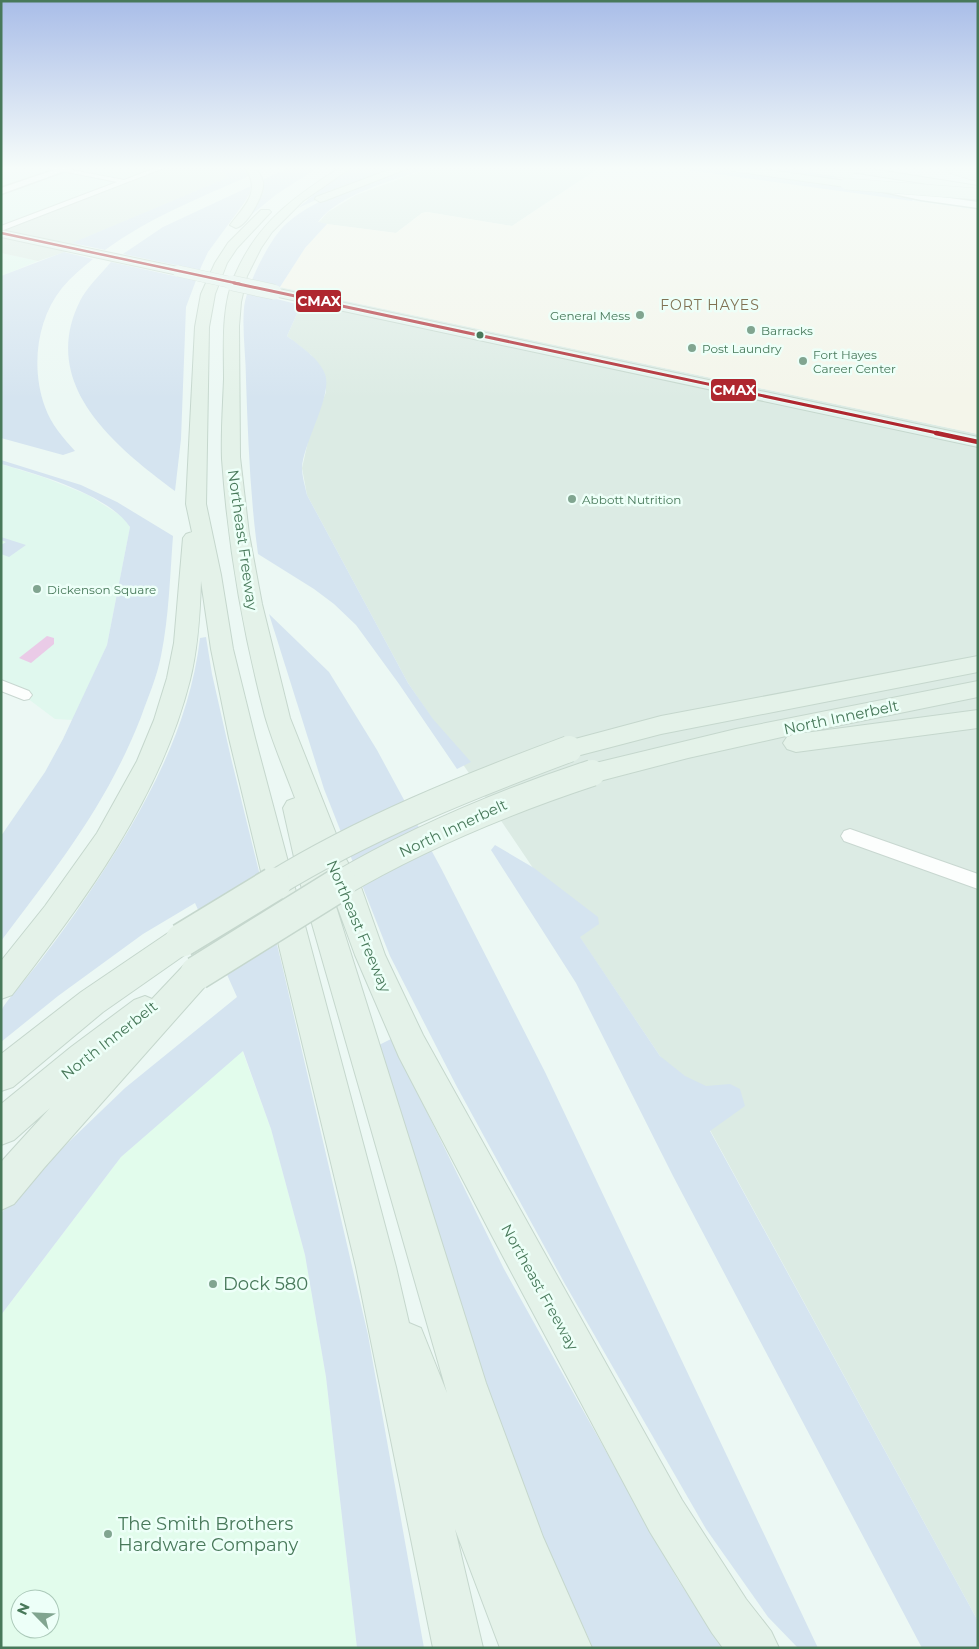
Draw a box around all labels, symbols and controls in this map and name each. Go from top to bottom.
line badge: CMAX [295,289,342,313]
text: CMAX [297,292,341,310]
district label: FORT HAYES [660,296,760,314]
place label: General Mess [550,308,630,323]
marker: General Mess [634,309,646,321]
place label: Barracks [761,323,813,338]
marker: Barracks [745,324,757,336]
unlabelled marker [475,330,485,340]
place label: Post Laundry [702,341,782,356]
marker: Post Laundry [686,342,698,354]
place label: Fort Hayes Career Center [813,347,896,376]
marker: Fort Hayes Career Center [797,355,809,367]
line badge: CMAX [710,378,757,402]
text: CMAX [712,381,756,399]
street label: Northeast Freeway [224,468,262,612]
place label: Abbott Nutrition [582,492,681,507]
marker: Abbott Nutrition [566,493,578,505]
place label: Dickenson Square [47,582,156,597]
marker: Dickenson Square [31,583,43,595]
street label: North Innerbelt [782,696,900,738]
street label: North Innerbelt [396,795,510,861]
street label: Northeast Freeway [323,857,396,996]
street label: North Innerbelt [57,996,161,1084]
street label: Northeast Freeway [497,1220,583,1354]
place label: Dock 580 [223,1273,308,1295]
marker: Dock 580 [207,1278,219,1290]
place label: The Smith Brothers Hardware Company [118,1513,298,1556]
marker: The Smith Brothers Hardware Company [102,1528,114,1540]
north arrow [10,1589,60,1639]
text: N [13,1600,34,1618]

